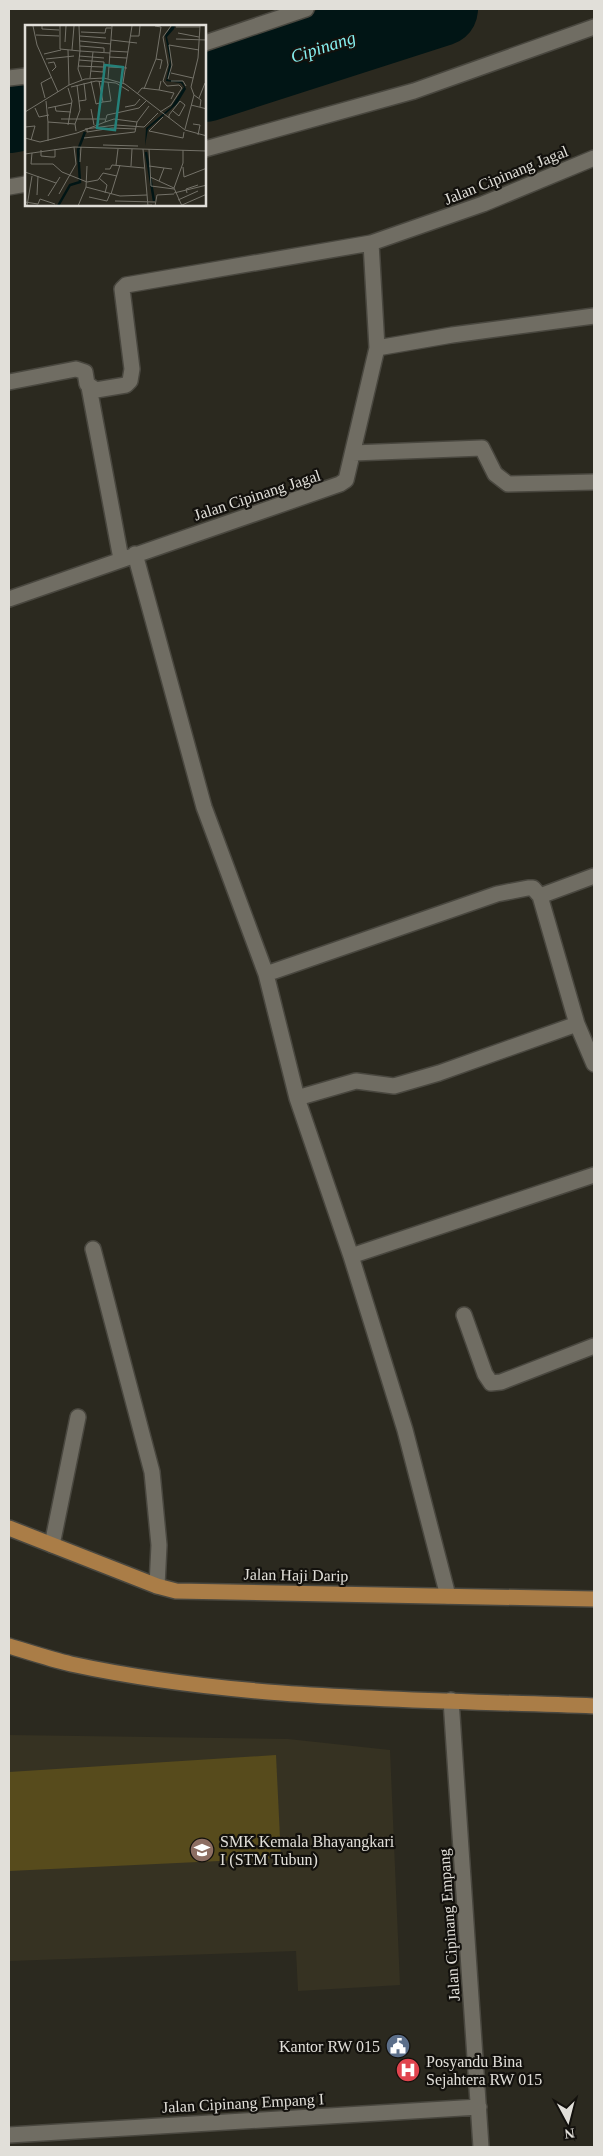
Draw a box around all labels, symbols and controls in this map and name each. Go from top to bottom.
inset map [25,25,206,206]
water label: Cipinang [288,27,358,67]
street label: Jalan Cipinang Jagal [441,142,571,209]
street label: Jalan Cipinang Jagal [191,466,323,524]
street label: Jalan Haji Darip [243,1566,349,1585]
place label: SMK Kemala Bhayangkari I (STM Tubun) [220,1833,395,1869]
school or university icon: SMK Kemala Bhayangkari I (STM Tubun) [189,1837,215,1863]
street label: Jalan Cipinang Empang [435,1848,464,2002]
public building icon: Kantor RW 015 [385,2033,411,2059]
place label: Kantor RW 015 [279,2038,380,2055]
place label: Posyandu Bina Sejahtera RW 015 [426,2053,542,2089]
hospital icon: Posyandu Bina Sejahtera RW 015 [395,2057,421,2083]
street label: Jalan Cipinang Empang I [162,2090,324,2117]
north arrow [543,2096,593,2146]
text: N [564,2125,575,2141]

